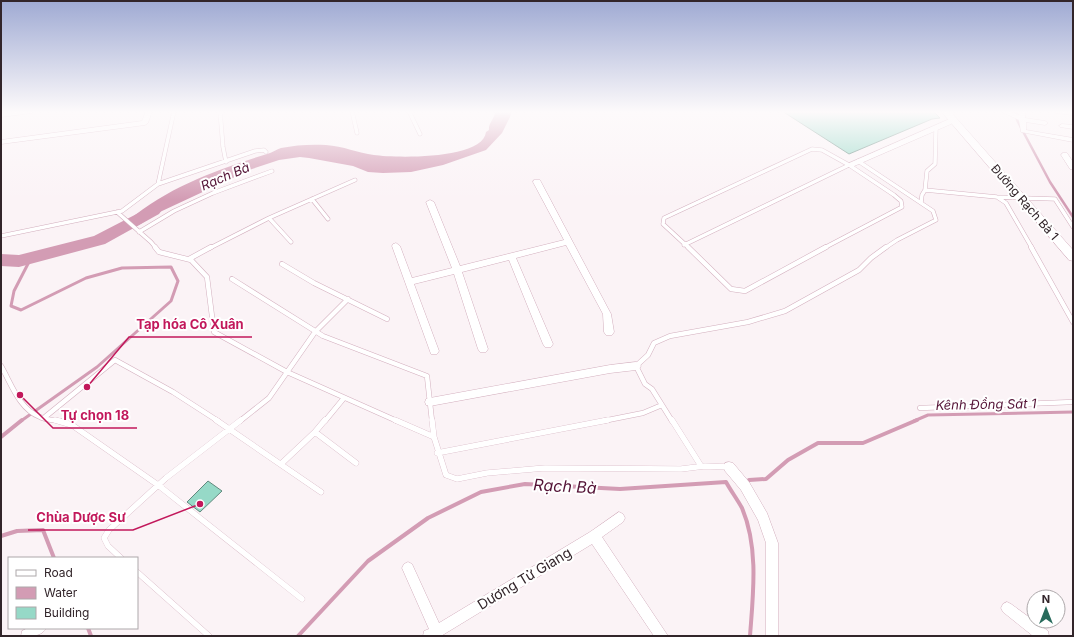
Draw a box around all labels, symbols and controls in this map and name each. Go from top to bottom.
water label: Rạch Bà [198,159,252,193]
street label: Đường Rạch Bà 1 [988,161,1062,243]
callout: Tạp hóa Cô Xuân [129,312,252,337]
text: Tạp hóa Cô Xuân [136,316,244,332]
water label: Kênh Đồng Sát 1 [935,395,1037,413]
callout: Tự chọn 18 [53,403,137,428]
text: Tự chọn 18 [61,407,129,423]
water label: Rạch Bà [533,474,597,498]
callout: Chùa Dược Sư [28,505,133,530]
text: Chùa Dược Sư [36,509,126,525]
street label: Dương Tử Giang [474,543,574,613]
legend [8,557,138,629]
text: Road [44,565,73,580]
text: Water [44,585,78,600]
north arrow [1026,589,1066,629]
text: N [1042,592,1050,606]
text: Building [44,605,89,620]

